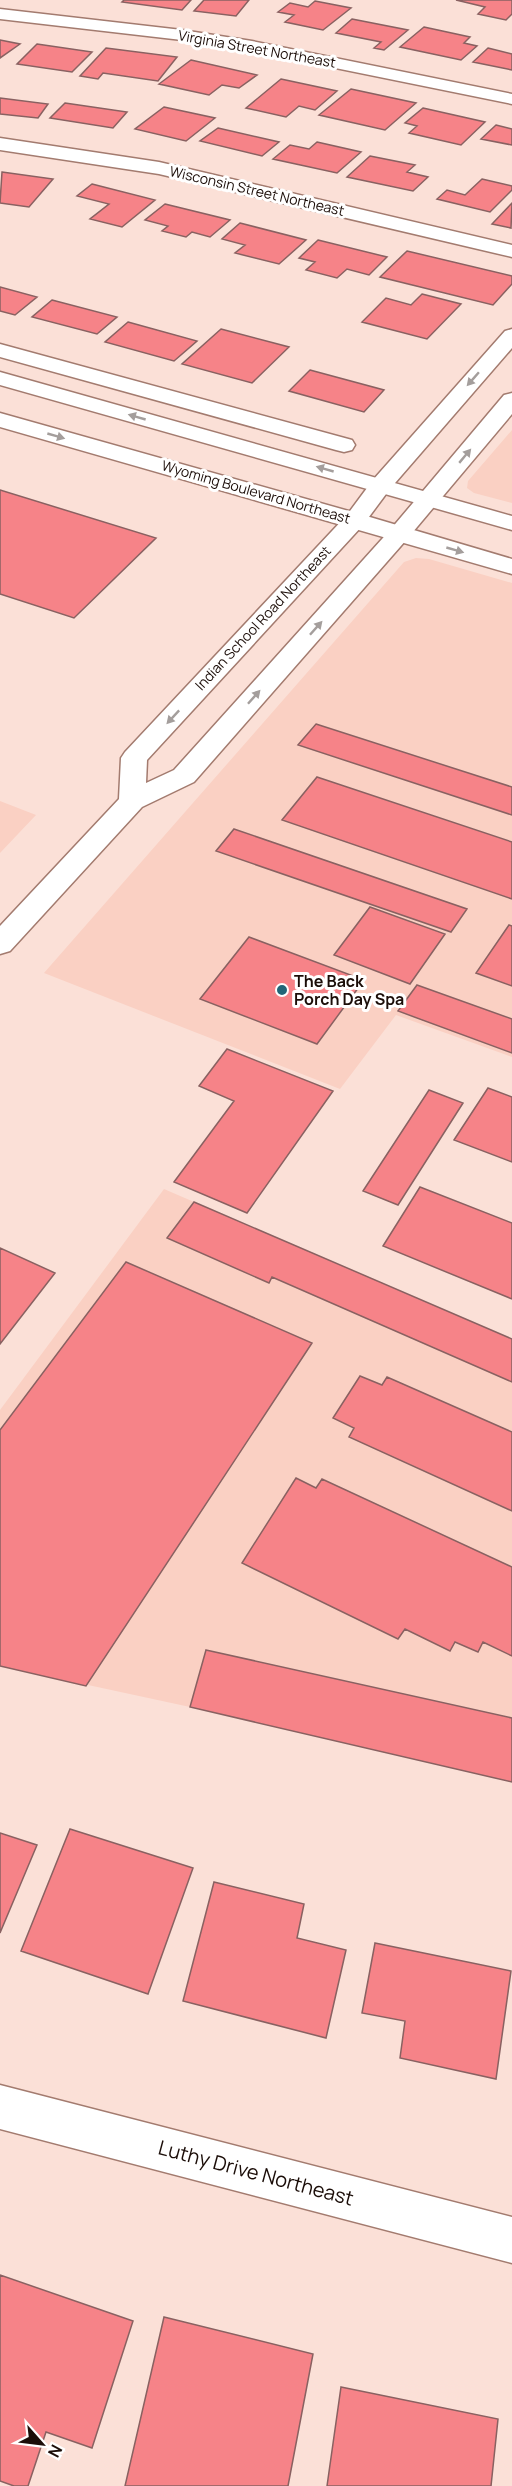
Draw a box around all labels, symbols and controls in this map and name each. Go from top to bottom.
street label: Virginia Street Northeast [177,25,338,72]
street label: Wisconsin Street Northeast [168,161,347,220]
one-way arrow [467,371,480,387]
one-way arrow [128,412,146,421]
one-way arrow [47,431,65,441]
one-way arrow [458,449,471,464]
street label: Wyoming Boulevard Northeast [160,455,353,528]
one-way arrow [316,464,334,473]
street label: Indian School Road Northeast [191,541,335,694]
one-way arrow [446,546,464,555]
one-way arrow [309,620,322,636]
one-way arrow [247,690,260,705]
one-way arrow [166,709,180,723]
place label: The Back Porch Day Spa [294,970,404,1010]
marker: The Back Porch Day Spa [275,983,289,997]
street label: Luthy Drive Northeast [156,2133,357,2212]
north arrow [12,2414,72,2474]
text: N [43,2441,68,2461]

